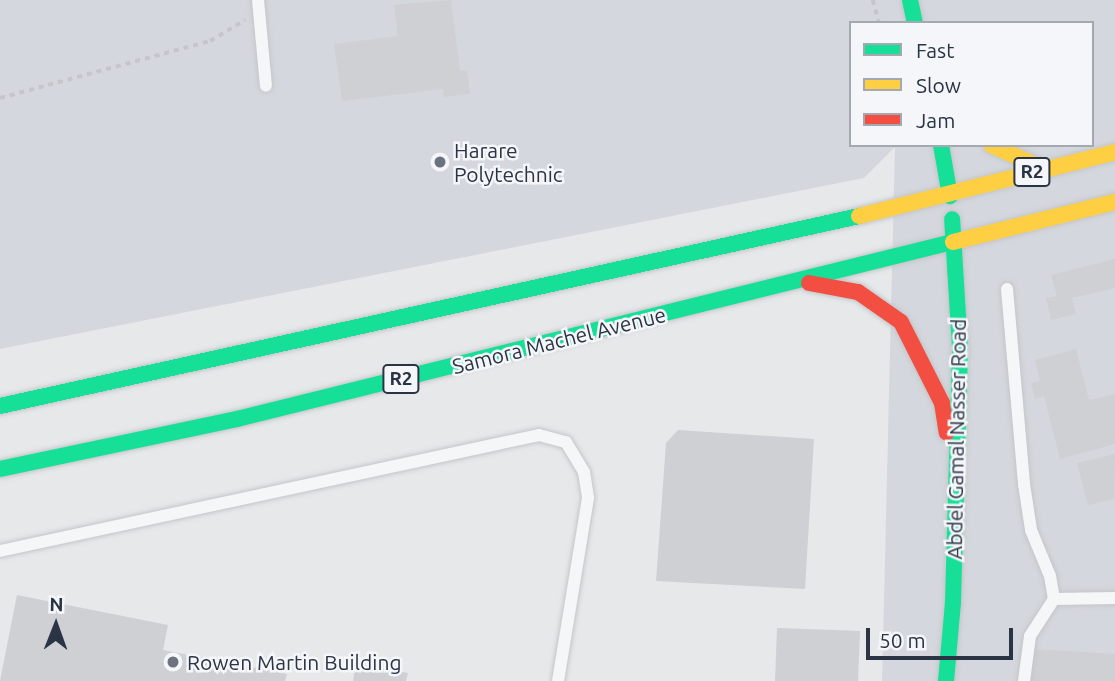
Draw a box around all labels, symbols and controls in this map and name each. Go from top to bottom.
legend [849,21,1094,147]
text: Fast [916,38,954,62]
text: Slow [916,73,961,97]
text: Jam [916,108,955,132]
place label: Harare Polytechnic [454,137,563,187]
marker: Harare Polytechnic [432,154,448,170]
road number: R2 [1013,156,1051,188]
street label: Samora Machel Avenue [450,301,668,379]
street label: Abdel Gamal Nasser Road [941,318,971,560]
road number: R2 [382,364,420,394]
north arrow [21,590,91,660]
text: N [49,593,64,615]
scale bar [870,614,1017,658]
text: 50 m [879,628,926,652]
place label: Rowen Martin Building [187,649,402,675]
marker: Rowen Martin Building [165,654,181,670]

